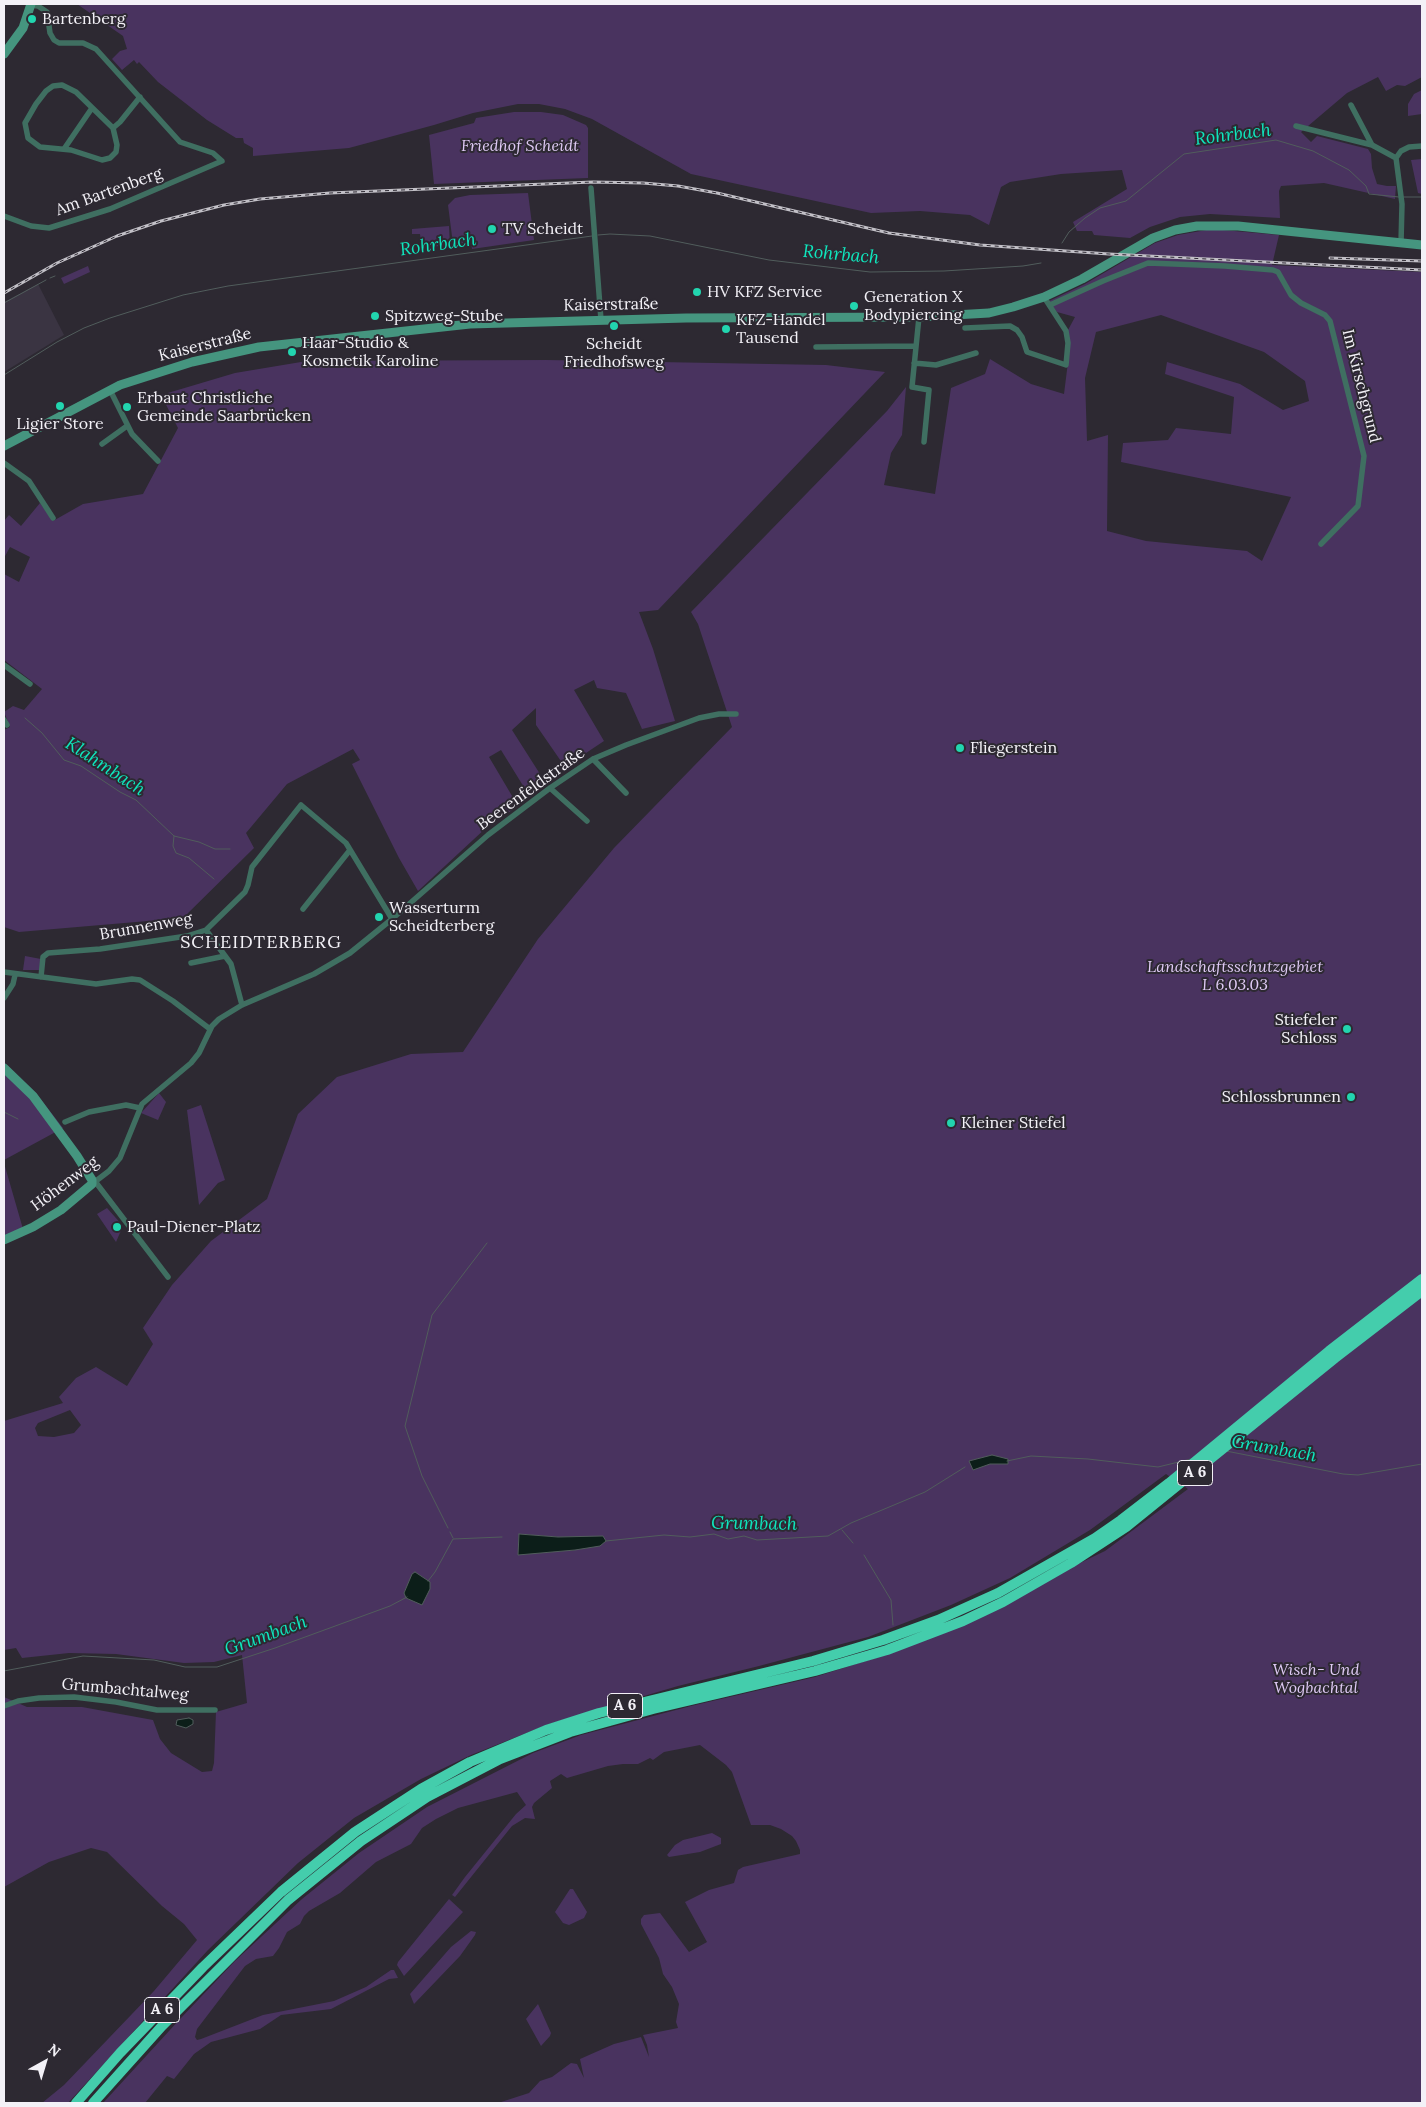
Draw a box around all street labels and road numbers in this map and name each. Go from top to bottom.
street label: Am Bartenberg [53,164,165,220]
street label: Kaiserstraße [563,295,659,315]
street label: Kaiserstraße [157,324,253,366]
street label: Im Kirschgrund [1338,327,1384,445]
street label: Beerenfeldstraße [473,743,589,835]
street label: Brunnenweg [98,909,194,945]
street label: Höhenweg [28,1152,102,1216]
road number: A 6 [1178,1460,1212,1486]
street label: Grumbachtalweg [61,1675,189,1705]
road number: A 6 [608,1694,642,1718]
road number: A 6 [144,1998,180,2022]

